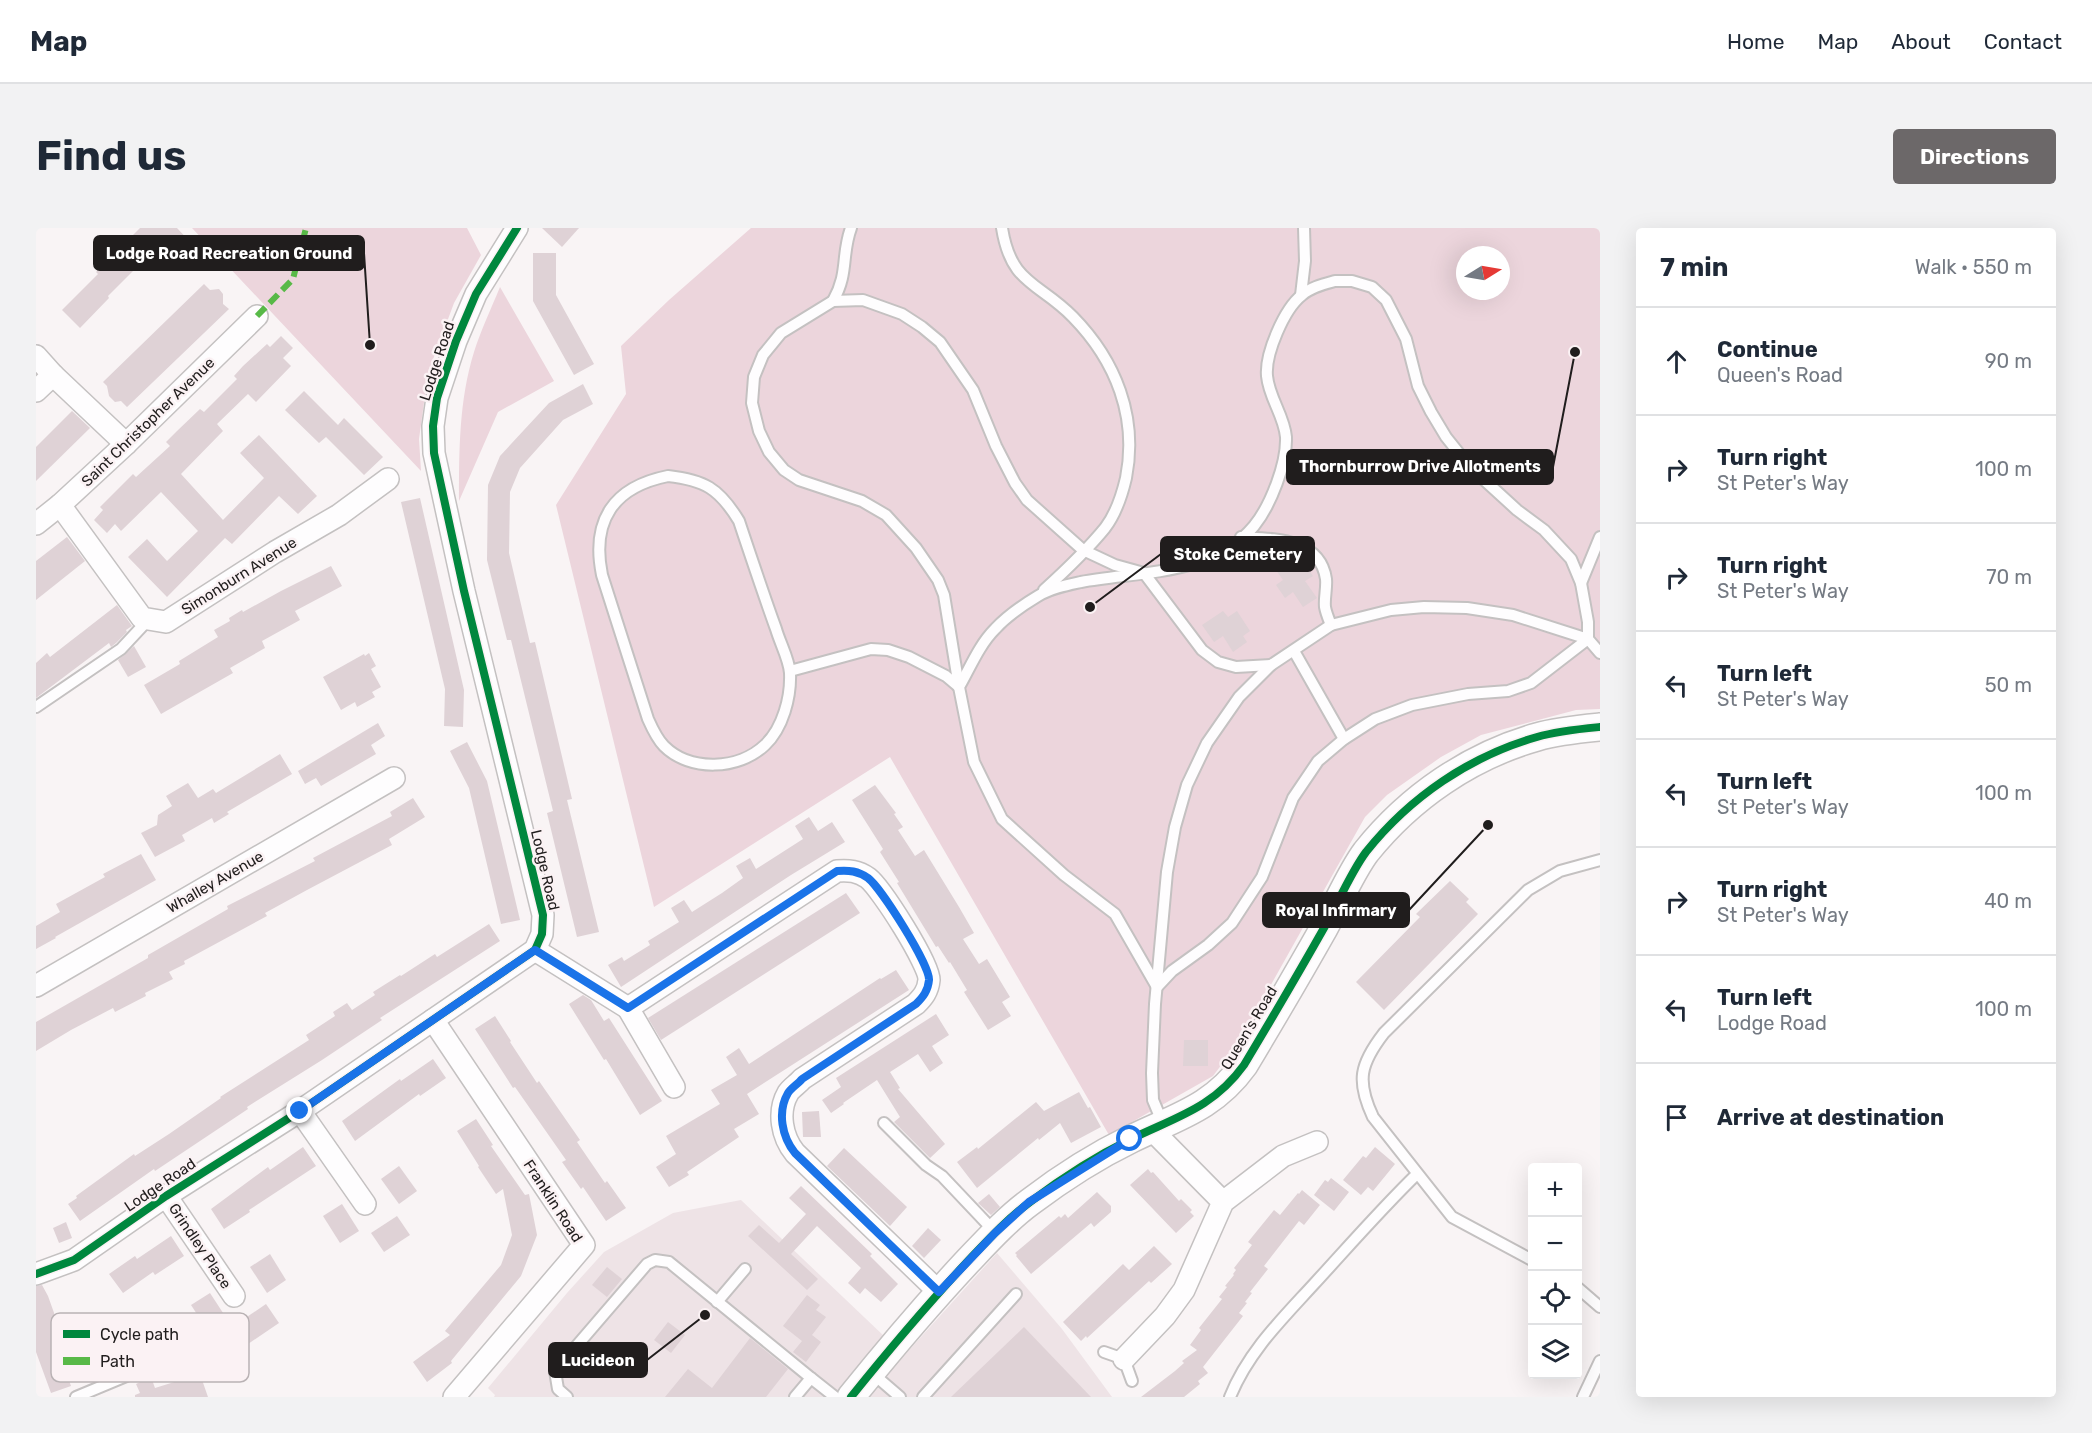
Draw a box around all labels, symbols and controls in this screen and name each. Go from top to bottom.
text: Map [30,25,87,58]
text: Home [1727,29,1784,54]
text: Map [1817,29,1858,54]
text: About [1891,29,1951,54]
text: Contact [1984,29,2062,54]
button: Directions [1893,129,2056,184]
text: Find us [36,131,187,181]
callout: Lodge Road Recreation Ground [94,236,364,270]
text: Lodge Road Recreation Ground [106,244,352,263]
north arrow [1456,246,1510,300]
text: 7 min [1660,252,1728,283]
text: Walk · 550 m [1915,255,2032,279]
street label: Lodge Road [416,319,458,403]
text: Continue [1717,336,1818,363]
icon: ahead [1660,345,1693,378]
text: 90 m [1985,349,2032,373]
street label: Saint Christopher Avenue [78,354,218,490]
text: Queen's Road [1717,363,1843,387]
text: Turn right [1717,444,1827,471]
callout: Thornburrow Drive Allotments [1287,450,1553,484]
icon: right [1660,453,1693,486]
text: Thornburrow Drive Allotments [1299,457,1541,476]
text: 100 m [1975,457,2032,481]
text: St Peter's Way [1717,471,1849,495]
street label: Simonburn Avenue [178,533,300,619]
callout: Stoke Cemetery [1161,537,1314,571]
text: Stoke Cemetery [1174,545,1303,564]
text: Turn right [1717,552,1827,579]
icon: right [1660,561,1693,594]
text: 70 m [1986,565,2032,589]
text: St Peter's Way [1717,579,1849,603]
text: Turn left [1717,660,1812,687]
icon: left [1660,669,1693,702]
text: 50 m [1985,673,2032,697]
text: St Peter's Way [1717,687,1849,711]
text: Turn left [1717,768,1812,795]
icon: left [1660,777,1693,810]
text: 100 m [1975,781,2032,805]
text: St Peter's Way [1717,795,1849,819]
street label: Lodge Road [527,828,563,912]
street label: Whalley Avenue [164,847,266,917]
text: Turn right [1717,876,1827,903]
icon: right [1660,885,1693,918]
text: 40 m [1984,889,2032,913]
callout: Royal Infirmary [1263,893,1409,927]
text: Royal Infirmary [1275,901,1397,920]
text: St Peter's Way [1717,903,1849,927]
street label: Queen's Road [1217,983,1281,1073]
text: Turn left [1717,984,1812,1011]
icon: left [1660,993,1693,1026]
text: 100 m [1975,997,2032,1021]
text: Lodge Road [1717,1011,1827,1035]
route end [286,1097,312,1123]
icon: arrive [1660,1101,1693,1134]
text: Arrive at destination [1717,1104,1944,1131]
route start [1116,1125,1142,1151]
street label: Lodge Road [121,1154,199,1216]
street label: Franklin Road [520,1156,586,1246]
map controls [1528,1163,1582,1379]
button: + [1528,1163,1582,1217]
street label: Grindley Place [165,1200,235,1292]
button: − [1528,1217,1582,1271]
button: locate [1528,1271,1582,1325]
legend [51,1313,249,1382]
text: Cycle path [100,1325,179,1344]
button: layers [1528,1325,1582,1379]
callout: Lucideon [549,1343,647,1377]
text: Lucideon [561,1351,635,1370]
text: Path [100,1352,135,1371]

